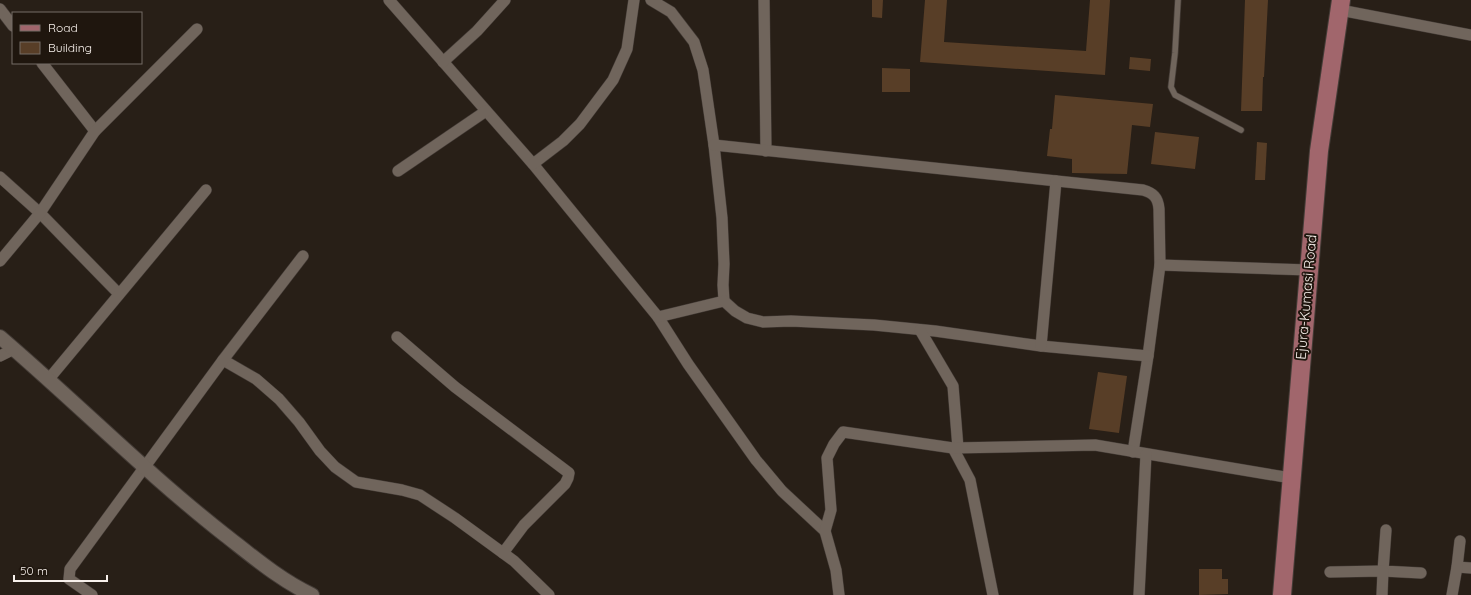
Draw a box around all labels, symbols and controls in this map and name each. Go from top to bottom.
legend [12,12,142,64]
text: Road [48,20,78,35]
text: Building [48,40,92,55]
street label: Ejura-Kumasi Road [1292,234,1320,360]
scale bar [14,557,107,583]
text: 50 m [20,563,48,578]

